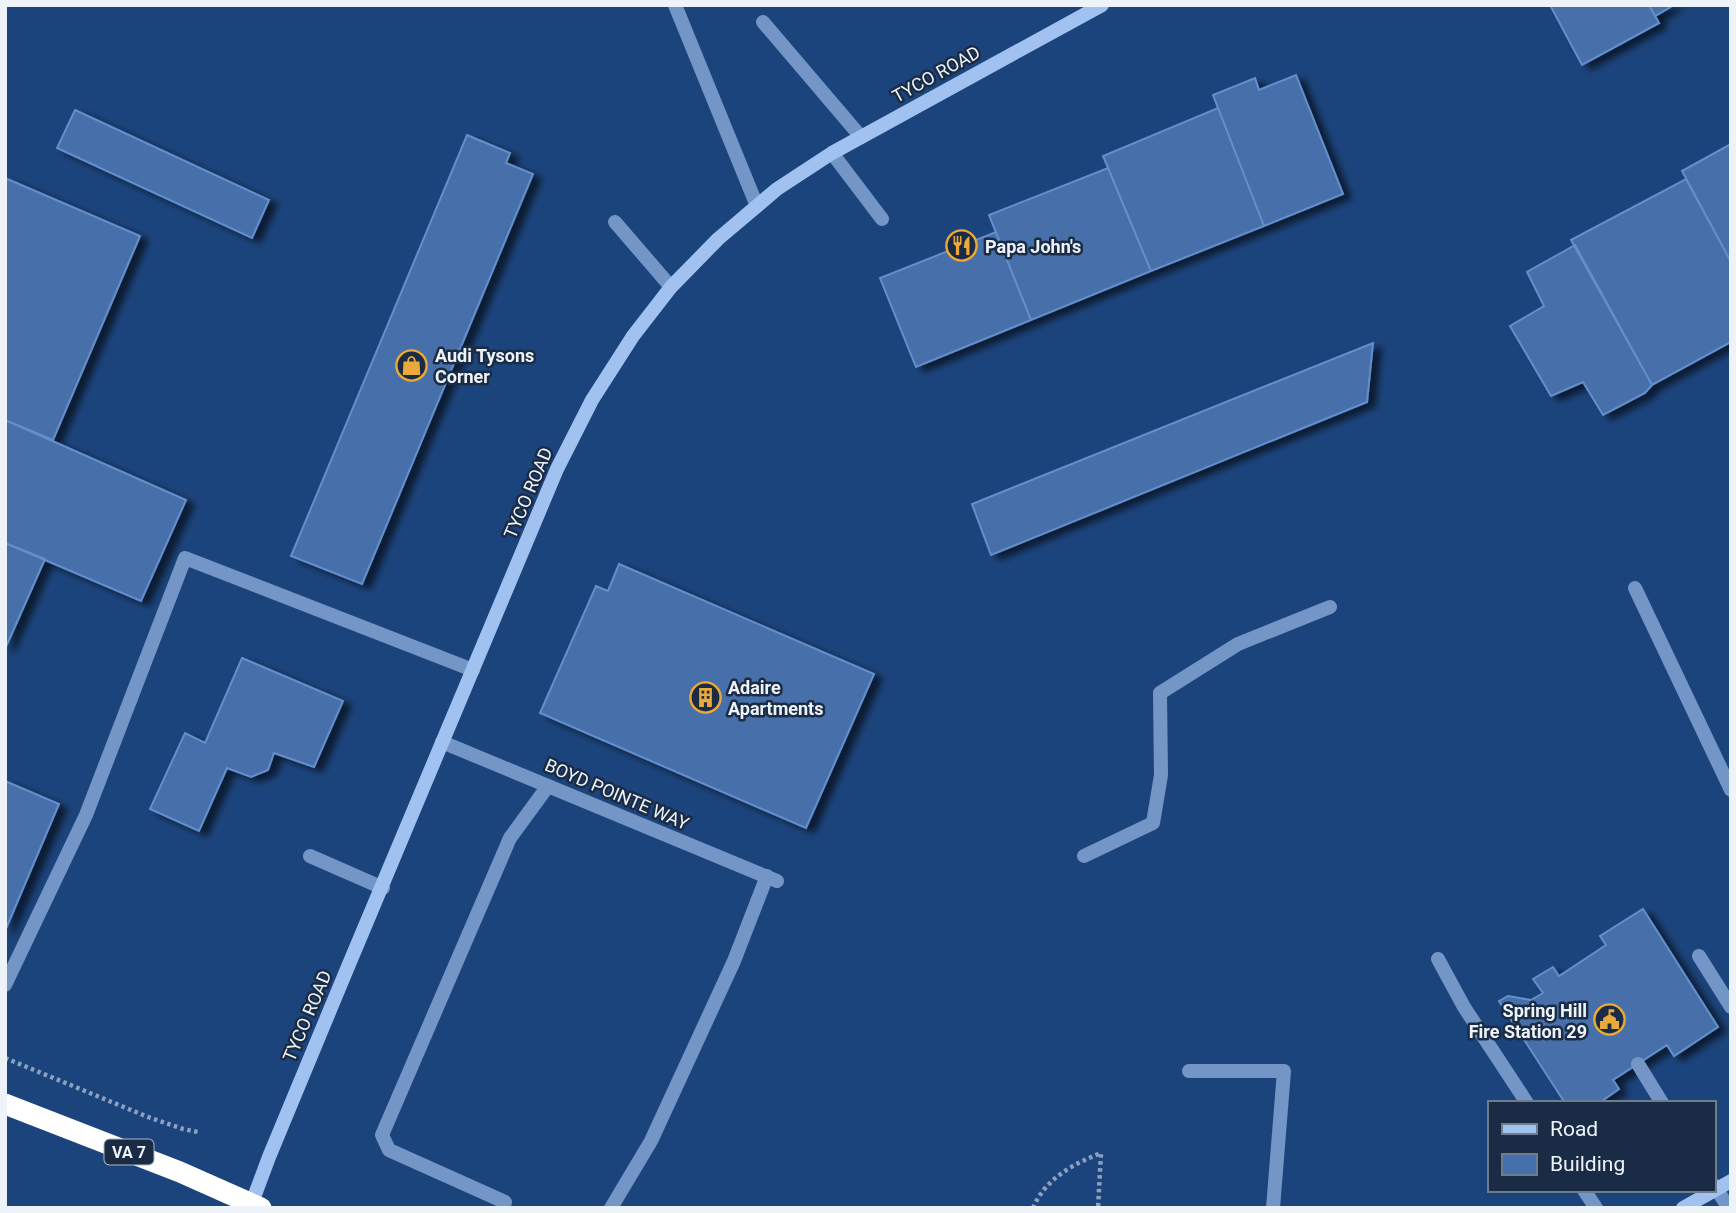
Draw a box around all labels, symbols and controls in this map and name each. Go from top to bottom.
street label: TYCO ROAD [889,41,983,107]
restaurant icon: Papa John's [945,229,979,263]
place label: Papa John's [985,236,1081,257]
place label: Audi Tysons Corner [435,345,534,387]
shop icon: Audi Tysons Corner [395,348,429,382]
street label: TYCO ROAD [499,444,557,542]
place label: Adaire Apartments [728,677,823,719]
building icon: Adaire Apartments [688,680,722,714]
street label: BOYD POINTE WAY [542,754,692,834]
street label: TYCO ROAD [278,967,336,1065]
place label: Spring Hill Fire Station 29 [1469,1000,1587,1042]
public building icon: Spring Hill Fire Station 29 [1593,1003,1627,1037]
legend [1488,1101,1715,1192]
text: Road [1550,1117,1598,1141]
road number: VA 7 [104,1140,154,1164]
text: Building [1550,1152,1625,1176]

